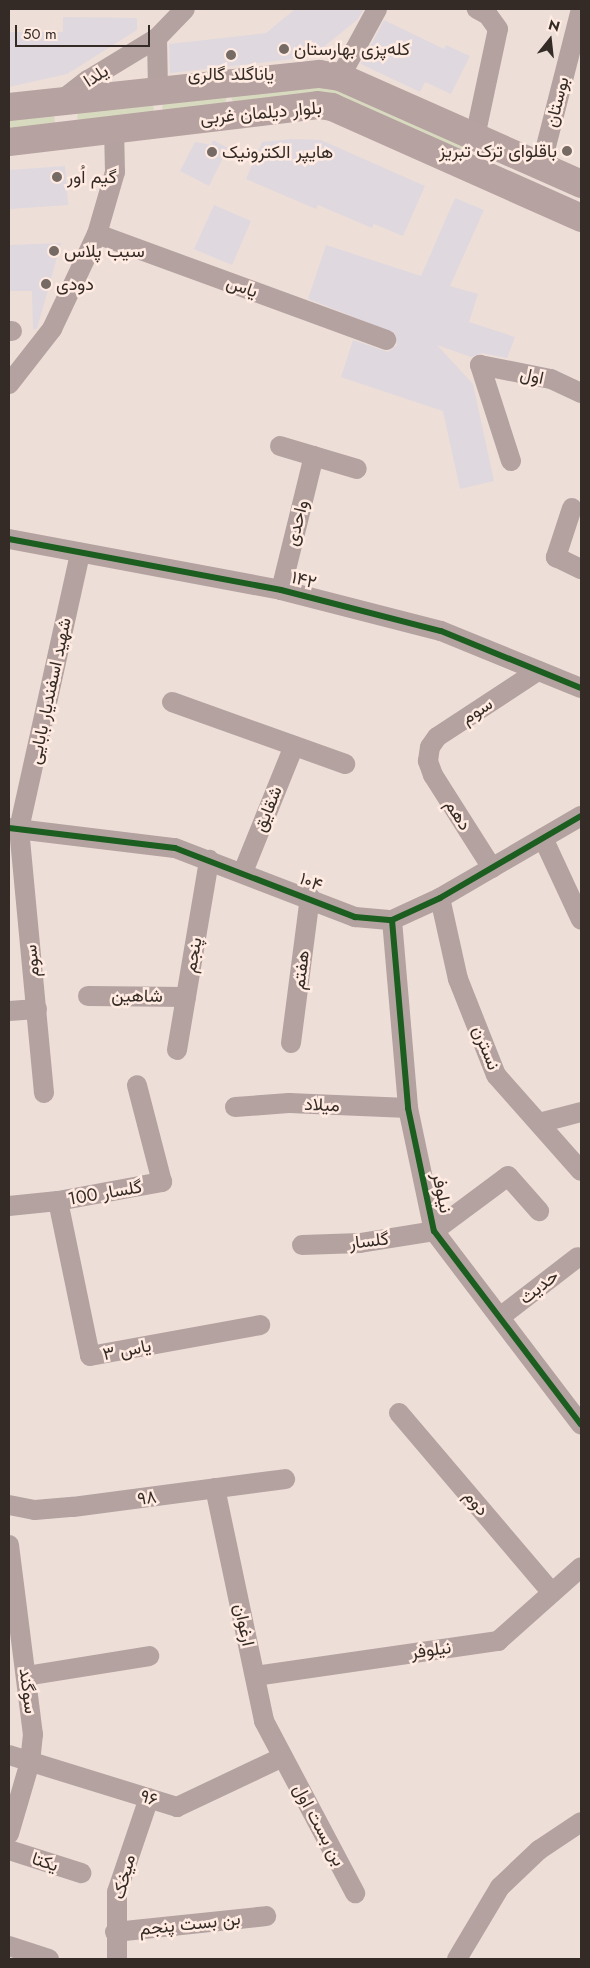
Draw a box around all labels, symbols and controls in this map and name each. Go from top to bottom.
text: N [546,14,562,37]
scale bar [18,15,152,47]
north arrow [525,15,575,65]
text: 50 m [23,23,57,45]
place label: کله‌پزی بهارستان [294,38,410,60]
marker: کله‌پزی بهارستان [278,43,290,55]
marker: یاناگلد گالری [225,49,237,61]
street label: یلدا [80,60,112,92]
place label: یاناگلد گالری [188,63,274,85]
street label: بوستان [540,75,574,129]
street label: بلوار دیلمان غربی [199,97,323,129]
place label: باقلوای ترک تبریز [439,140,557,162]
place label: هایپر الکترونیک [222,141,333,163]
marker: باقلوای ترک تبریز [561,145,573,157]
marker: هایپر الکترونیک [206,146,218,158]
place label: گیم اُور [67,166,117,188]
marker: گیم اُور [51,171,63,183]
place label: سیب پلاس [64,240,145,262]
marker: سیب پلاس [48,245,60,257]
street label: یاس [223,271,261,303]
place label: دودی [56,273,94,295]
marker: دودی [40,278,52,290]
street label: اول [518,363,546,389]
street label: واحدی [281,498,313,548]
street label: ۱۴۲ [289,567,319,593]
street label: شهید اسفندیار بابایی [24,616,76,766]
street label: سوم [457,693,497,729]
street label: شقایق [249,783,287,835]
street label: دهم [440,795,476,835]
street label: ۱۰۴ [296,868,326,896]
street label: پنجم [179,936,207,974]
street label: سوم [20,944,44,978]
street label: هفتم [288,949,314,991]
street label: شاهین [111,985,163,1007]
street label: نسترن [467,1023,505,1073]
street label: میلاد [304,1094,340,1116]
street label: نیلوفر [427,1171,457,1215]
street label: گلسار 100 [66,1176,144,1210]
street label: گلسار [348,1228,390,1254]
street label: حدیث [515,1265,563,1309]
street label: یاس ۳ [101,1335,153,1365]
street label: ۹۸ [136,1486,158,1510]
street label: دوم [459,1486,493,1520]
street label: ارغوان [229,1602,259,1648]
street label: نیلوفر [409,1636,453,1664]
street label: سوگند [14,1667,42,1715]
street label: بن بست اول [288,1780,350,1870]
street label: ۹۶ [138,1785,160,1811]
street label: یکتا [29,1848,61,1876]
street label: میخک [108,1852,140,1902]
street label: بن بست پنجم [138,1908,242,1940]

